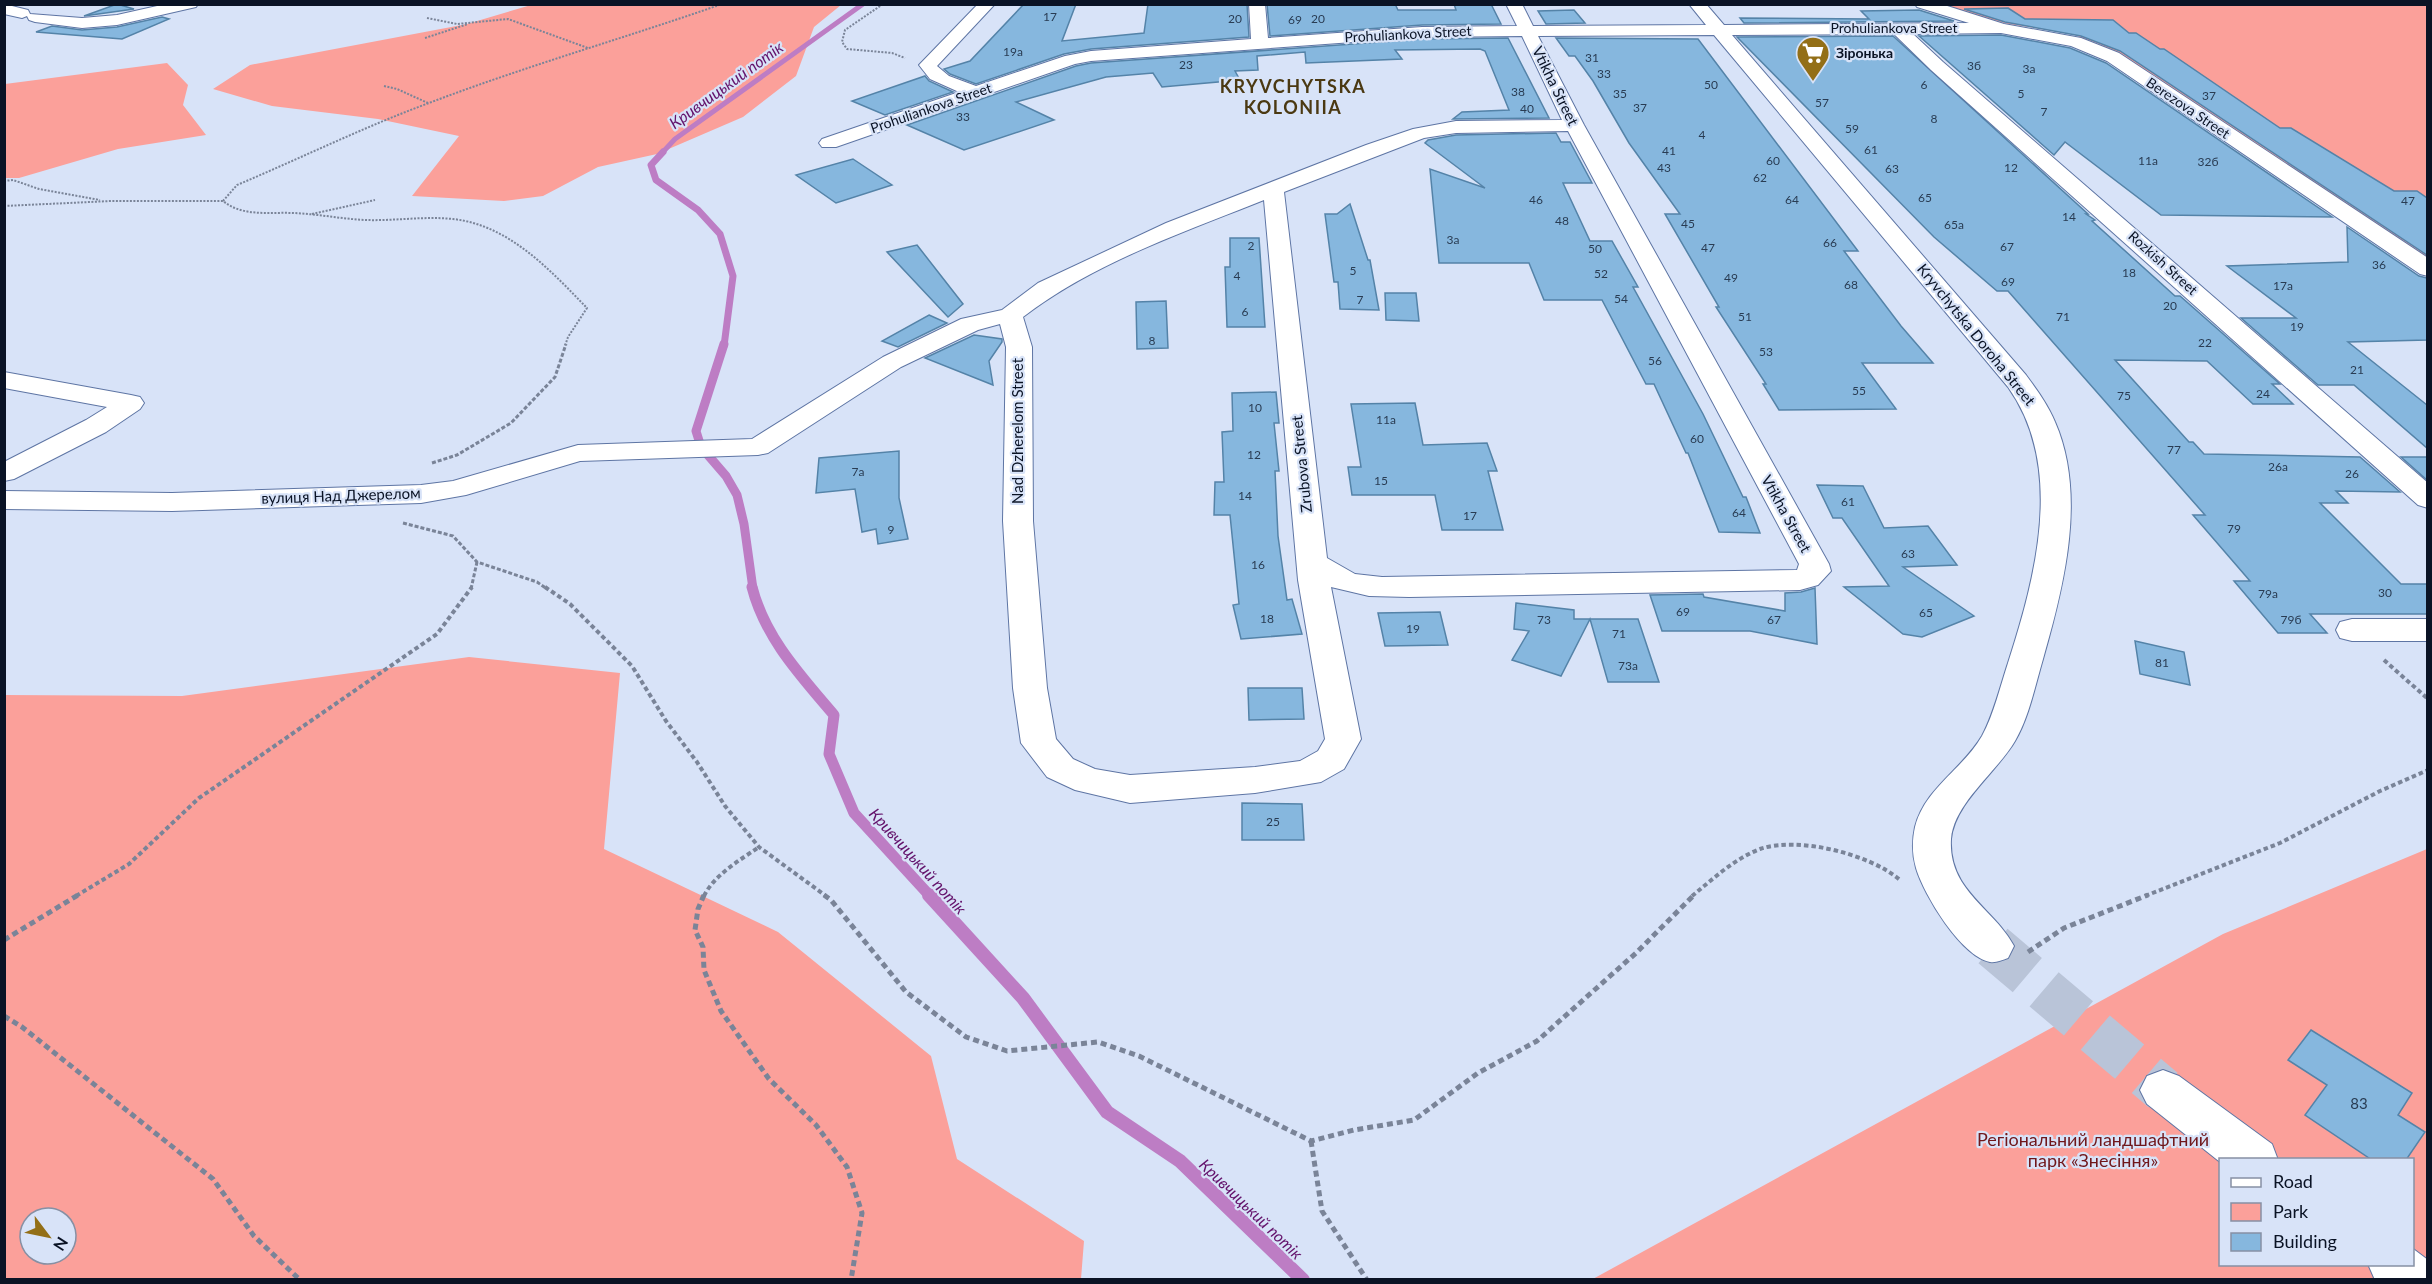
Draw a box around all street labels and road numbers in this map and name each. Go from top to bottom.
street label: Prohuliankova Street [1830,19,1958,36]
street label: Prohuliankova Street [1344,22,1472,45]
street label: Vtikha Street [1529,43,1583,129]
street label: Berezova Street [2143,73,2233,142]
street label: Prohuliankova Street [868,79,994,136]
street label: Rozkish Street [2125,227,2201,298]
street label: Kryvchytska Doroha Street [1914,260,2040,409]
street label: Nad Dzherelom Street [1008,357,1026,504]
street label: Zrubova Street [1287,414,1315,514]
street label: Vtikha Street [1758,472,1816,556]
street label: вулиця Над Джерелом [261,483,421,507]

